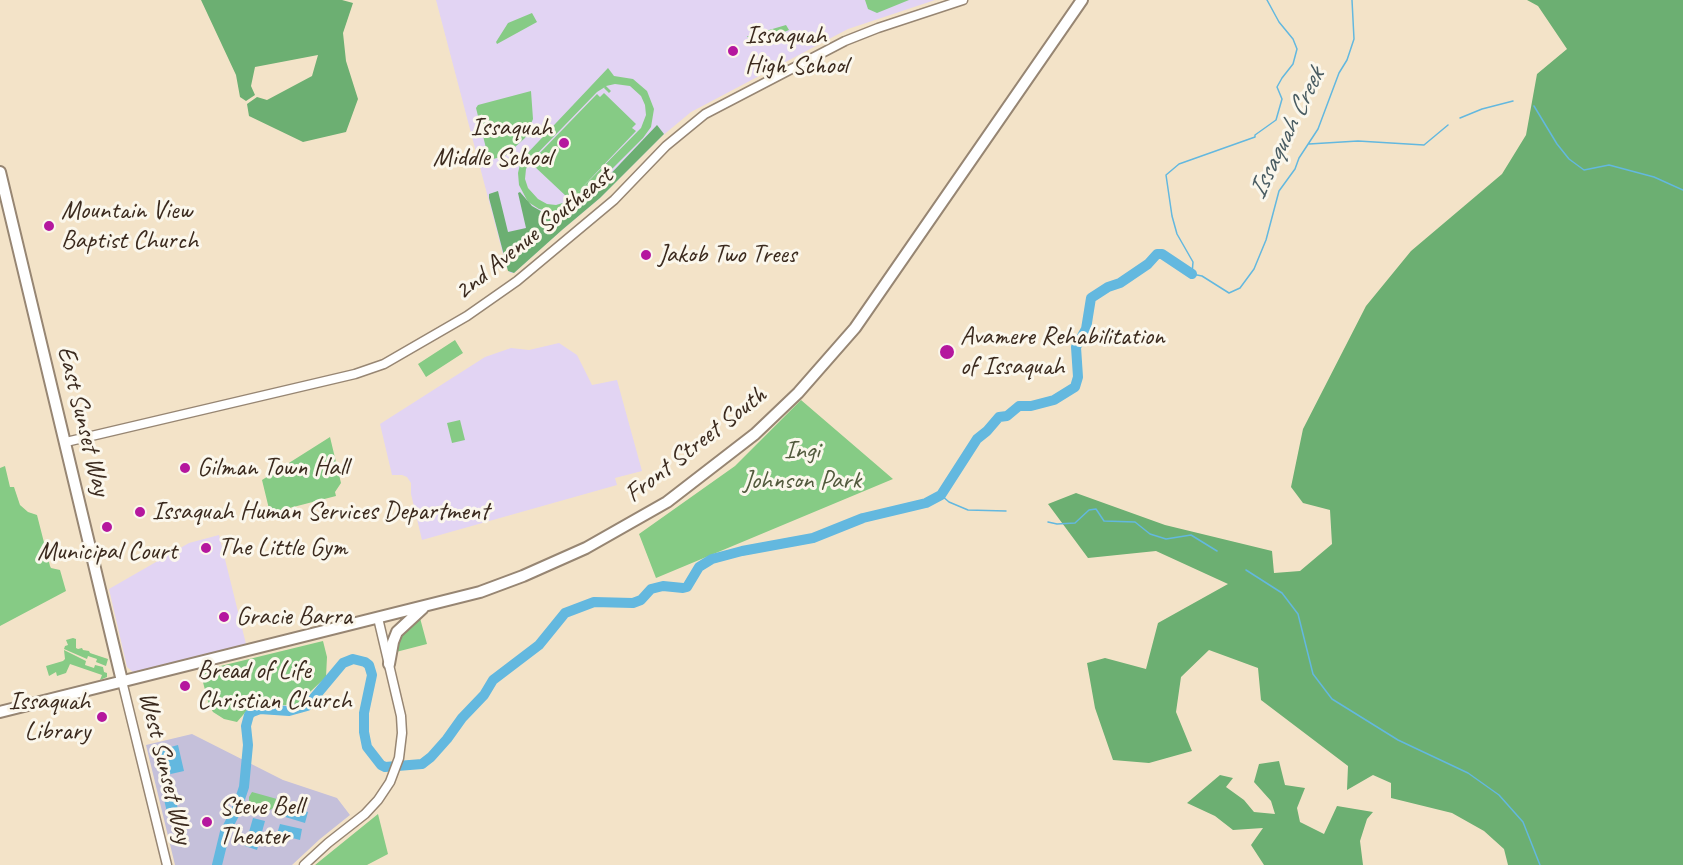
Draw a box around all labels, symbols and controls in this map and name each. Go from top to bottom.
place label: Issaquah High School [745,20,848,82]
marker: Issaquah High School [726,44,740,58]
water label: Issaquah Creek [1242,64,1332,204]
place label: Issaquah Middle School [433,112,552,174]
marker: Issaquah Middle School [557,136,571,150]
street label: 2nd Avenue Southeast [448,161,620,307]
place label: Mountain View Baptist Church [61,195,198,256]
marker: Mountain View Baptist Church [42,219,56,233]
place label: Jakob Two Trees [658,239,797,271]
marker: Jakob Two Trees [639,248,653,262]
place label: Avamere Rehabilitation of Issaquah [960,321,1165,382]
street label: East Sunset Way [49,343,117,499]
marker: Avamere Rehabilitation of Issaquah [938,343,956,361]
street label: Front Street South [619,380,773,510]
park label: Ingi Johnson Park [743,435,861,496]
place label: Gilman Town Hall [197,452,348,484]
marker: Gilman Town Hall [178,461,192,475]
place label: Issaquah Human Services Department [152,496,489,528]
marker: Issaquah Human Services Department [133,505,147,519]
marker: Municipal Court [100,520,114,534]
place label: The Little Gym [218,532,347,564]
place label: Municipal Court [37,536,177,568]
marker: The Little Gym [199,541,213,555]
place label: Gracie Barra [236,601,352,633]
marker: Gracie Barra [217,610,231,624]
place label: Bread of Life Christian Church [197,655,352,716]
marker: Bread of Life Christian Church [178,679,192,693]
place label: Issaquah Library [9,686,90,748]
street label: West Sunset Way [131,689,199,847]
marker: Issaquah Library [95,710,109,724]
place label: Steve Bell Theater [219,791,304,852]
marker: Steve Bell Theater [200,815,214,829]

